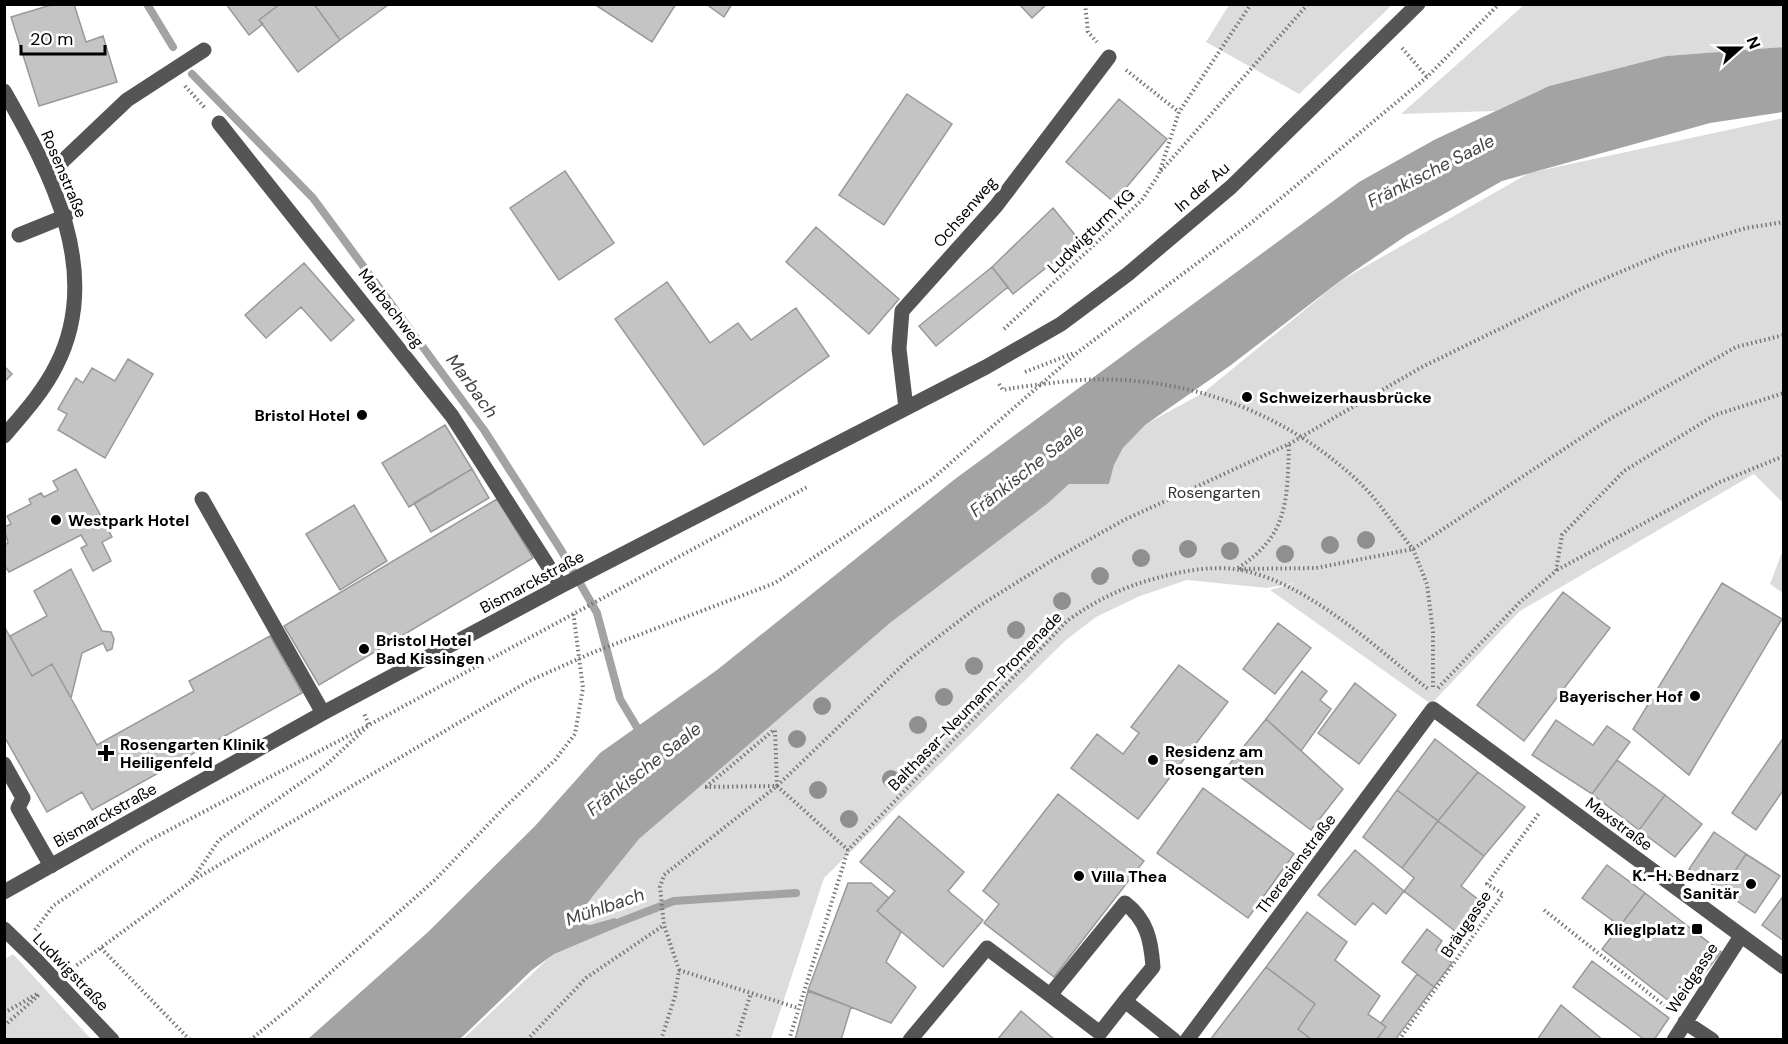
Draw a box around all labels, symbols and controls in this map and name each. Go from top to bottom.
scale bar [21,18,105,56]
north arrow [1710,18,1770,78]
text: 20 m [30,27,73,51]
text: N [1742,34,1765,52]
street label: Rosenstraße [36,127,92,221]
water label: Fränkische Saale [1363,129,1499,213]
street label: In der Au [1170,157,1234,217]
street label: Ochsenweg [929,172,1001,252]
street label: Ludwigturm KG [1043,184,1139,278]
street label: Marbachweg [353,264,429,352]
water label: Marbach [441,349,503,423]
place label: Schweizerhausbrücke [1259,387,1432,408]
marker: Schweizerhausbrücke [1240,390,1254,404]
place label: Bristol Hotel [255,405,350,426]
marker: Bristol Hotel [355,408,369,422]
water label: Fränkische Saale [965,418,1089,522]
park label: Rosengarten [1168,482,1260,503]
place label: Westpark Hotel [68,510,189,531]
marker: Westpark Hotel [49,513,63,527]
street label: Bismarckstraße [476,546,588,618]
street label: Balthasar-Neumann-Promenade [884,607,1066,795]
place label: Bristol Hotel Bad Kissingen [376,630,485,669]
marker: Bristol Hotel Bad Kissingen [357,642,371,656]
place label: Bayerischer Hof [1559,686,1683,707]
marker: Bayerischer Hof [1688,689,1702,703]
water label: Fränkische Saale [582,717,706,821]
place label: Rosengarten Klinik Heiligenfeld [120,734,266,773]
place label: Residenz am Rosengarten [1165,741,1264,780]
marker: Rosengarten Klinik Heiligenfeld [97,744,115,762]
marker: Residenz am Rosengarten [1146,753,1160,767]
street label: Bismarckstraße [50,778,160,852]
street label: Maxstraße [1581,793,1657,855]
street label: Theresienstraße [1251,810,1341,918]
place label: K.-H. Bednarz Sanitär [1632,865,1739,904]
place label: Villa Thea [1091,866,1167,887]
marker: Villa Thea [1072,869,1086,883]
marker: K.-H. Bednarz Sanitär [1744,877,1758,891]
water label: Mühlbach [562,882,648,932]
street label: Bräugasse [1436,887,1496,961]
place label: Klieglplatz [1604,919,1685,940]
marker: Klieglplatz [1690,922,1704,936]
street label: Ludwigstraße [28,929,114,1015]
street label: Weidgasse [1661,939,1723,1017]

